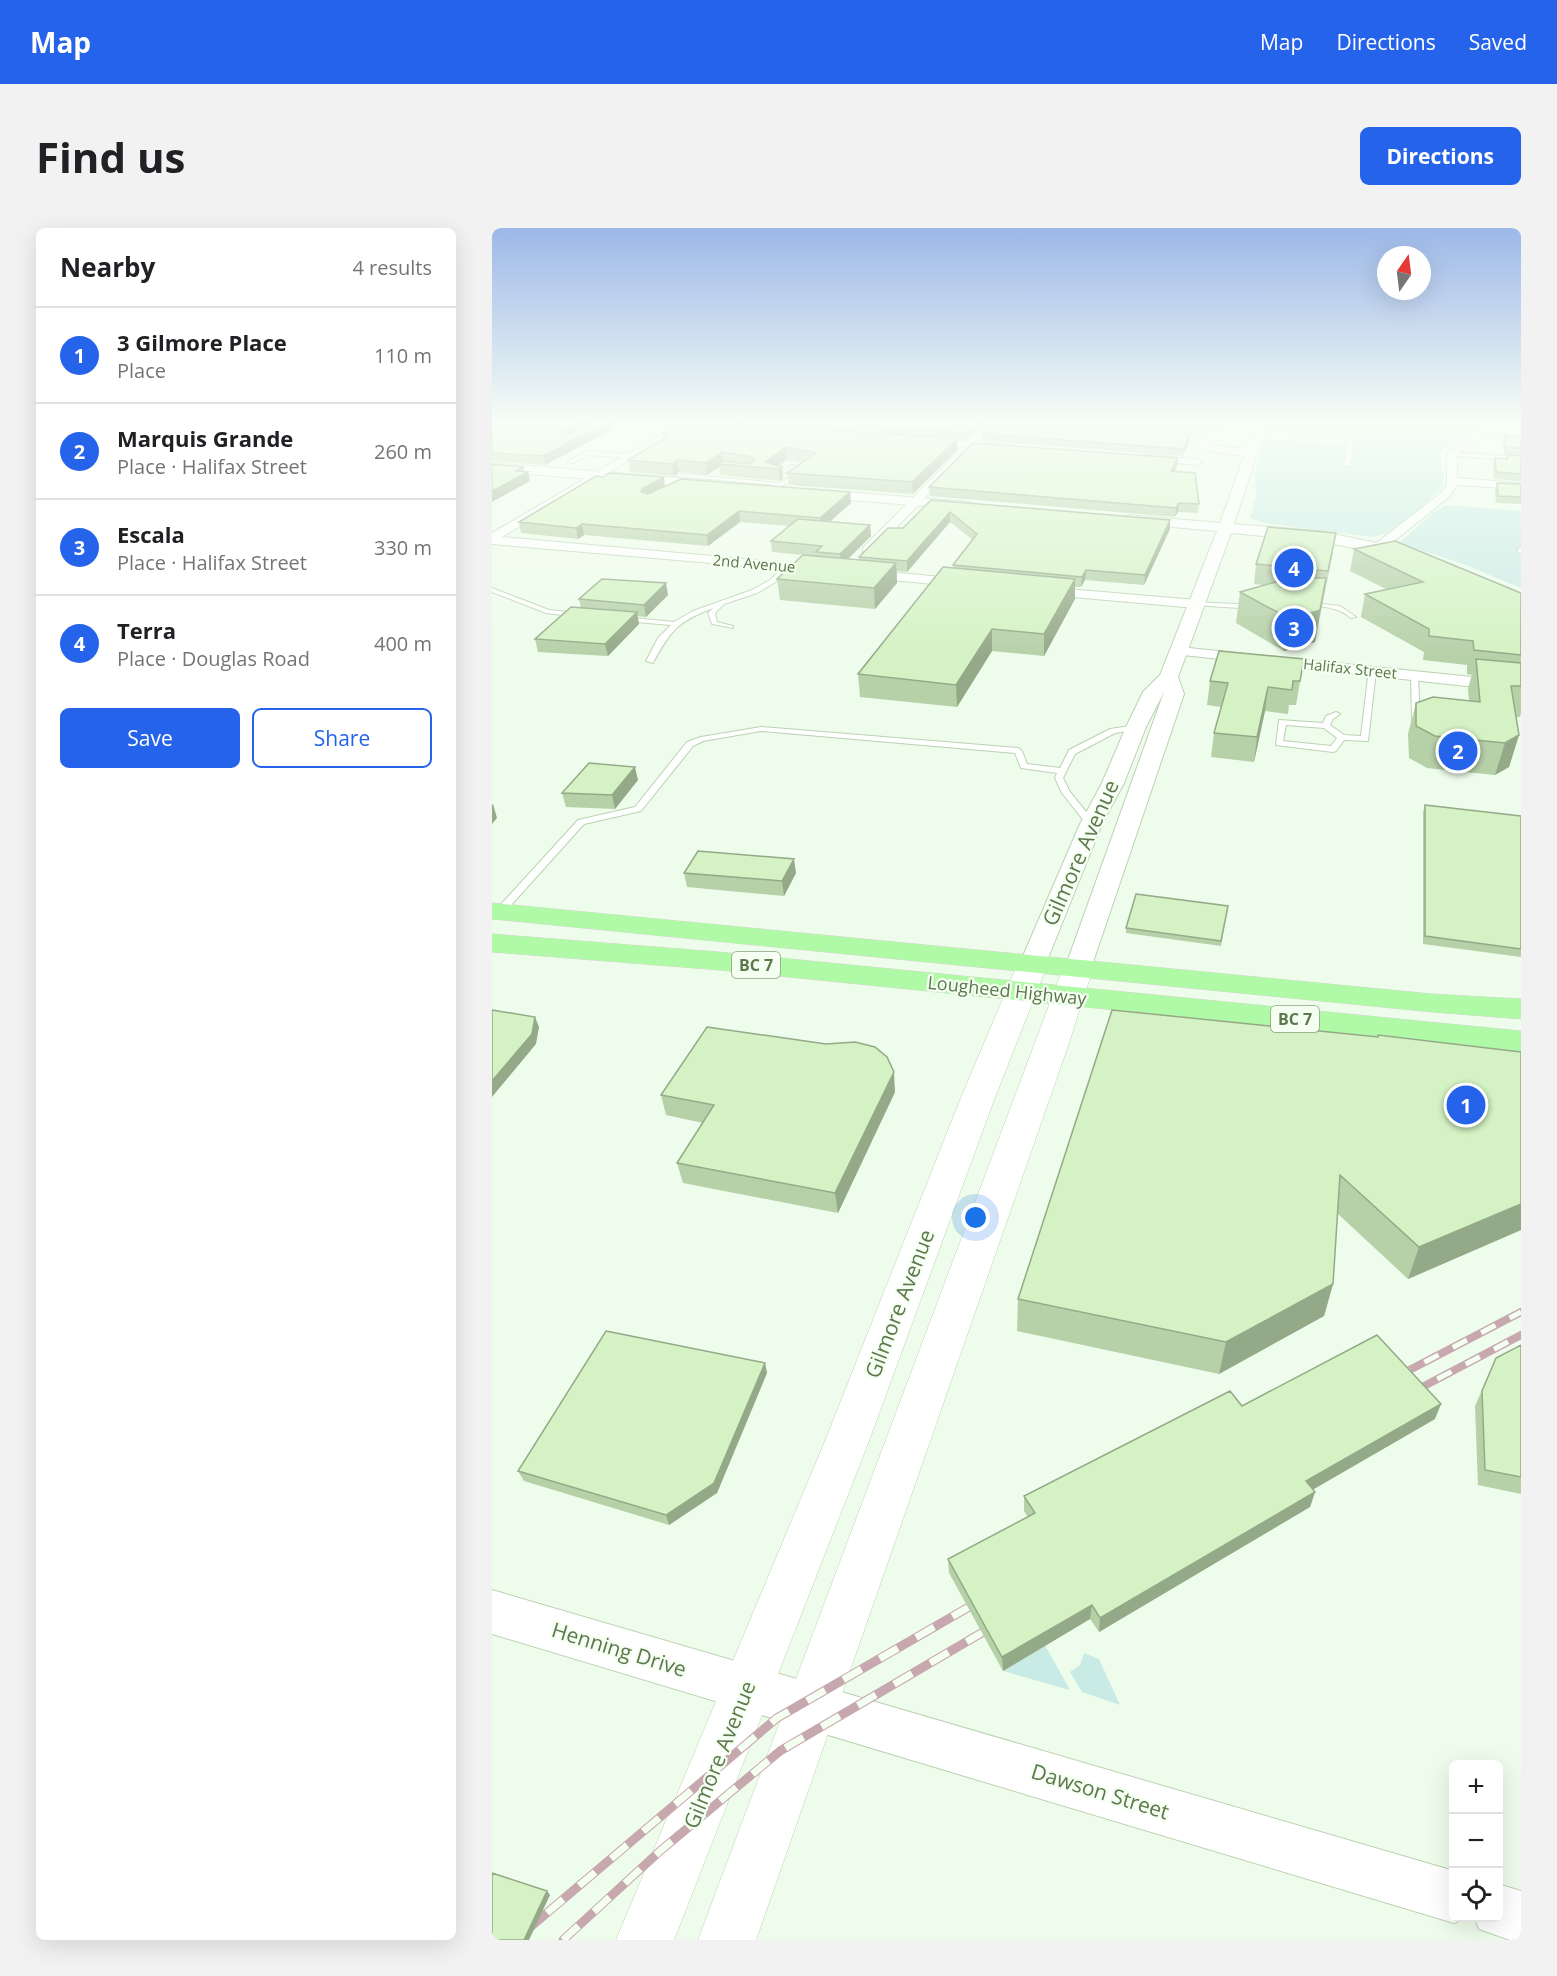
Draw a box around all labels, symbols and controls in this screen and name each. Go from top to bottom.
text: Map [30,23,91,61]
text: Map [1260,28,1303,56]
text: Directions [1336,28,1436,56]
text: Saved [1469,28,1527,56]
button: Directions [1360,127,1521,185]
text: Find us [36,128,185,185]
north arrow [1377,246,1431,300]
text: Nearby [60,249,155,285]
text: 4 results [352,254,432,281]
text: 3 Gilmore Place [117,327,287,357]
text: 1 [74,342,85,369]
text: 110 m [374,342,432,369]
text: Place [117,357,166,384]
text: Marquis Grande [117,423,293,453]
text: 2 [74,438,85,465]
text: 260 m [374,438,432,465]
text: Place · Halifax Street [117,453,307,480]
text: Escala [117,519,185,549]
text: 3 [74,534,85,561]
text: 330 m [374,534,432,561]
pin: 4 [1274,546,1314,590]
text: Place · Halifax Street [117,549,307,576]
street label: 2nd Avenue [712,549,796,577]
pin: 3 [1274,606,1314,650]
text: Terra [117,615,176,645]
text: 4 [74,630,85,657]
text: 400 m [374,630,432,657]
text: Place · Douglas Road [117,645,310,672]
street label: Halifax Street [1302,653,1398,683]
button: Save [60,708,240,768]
button: Share [252,708,432,768]
pin: 2 [1438,728,1478,774]
street label: Gilmore Avenue [1035,775,1125,930]
road number: BC 7 [732,952,780,978]
street label: Lougheed Highway [926,970,1089,1010]
road number: BC 7 [1271,1006,1319,1032]
pin: 1 [1446,1082,1486,1128]
your location [961,1203,990,1232]
street label: Gilmore Avenue [858,1225,940,1382]
street label: Henning Drive [549,1615,690,1683]
street label: Gilmore Avenue [677,1677,761,1833]
street label: Dawson Street [1028,1757,1173,1825]
map controls [1449,1760,1503,1922]
button: + [1449,1760,1503,1814]
button: − [1449,1814,1503,1868]
button: locate [1449,1868,1503,1922]

